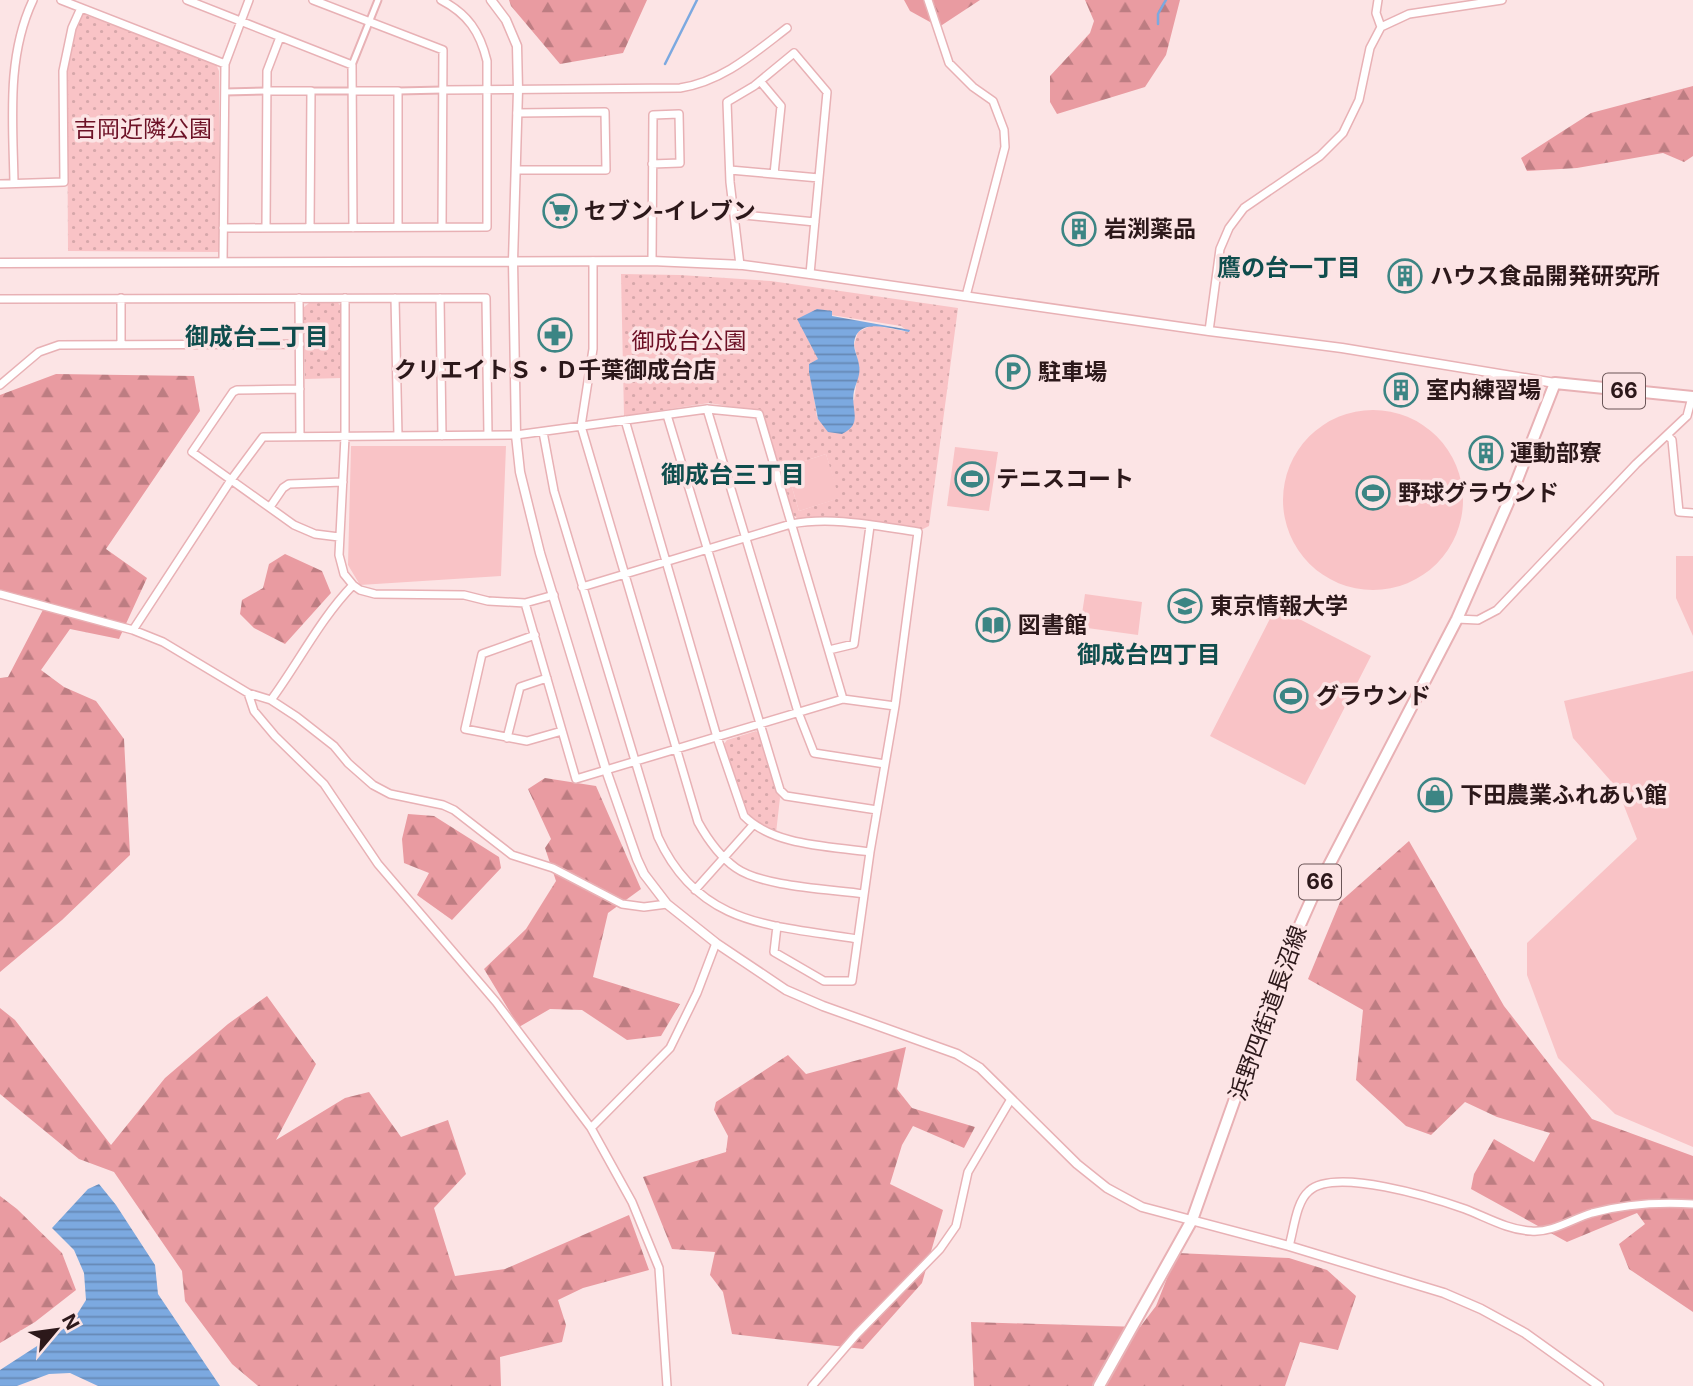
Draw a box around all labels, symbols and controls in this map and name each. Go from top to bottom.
park label: 吉岡近隣公園 [74,115,212,143]
supermarket icon: セブン-イレブン [541,192,579,230]
place label: セブン-イレブン [584,197,756,225]
building icon: 岩渕薬品 [1060,210,1098,248]
place label: 岩渕薬品 [1104,215,1196,243]
district label: 鷹の台一丁目 [1217,253,1361,282]
building icon: ハウス食品開発研究所 [1386,257,1424,295]
place label: ハウス食品開発研究所 [1430,262,1660,290]
pharmacy icon: クリエイトＳ・Ｄ千葉御成台店 [536,316,574,354]
district label: 御成台二丁目 [185,322,329,351]
park label: 御成台公園 [632,327,747,355]
parking icon: 駐車場 [994,353,1032,391]
place label: クリエイトＳ・Ｄ千葉御成台店 [394,356,716,384]
place label: 駐車場 [1038,358,1107,386]
building icon: 室内練習場 [1382,371,1420,409]
road number: 66 [1603,374,1645,408]
place label: 室内練習場 [1426,376,1541,404]
building icon: 運動部寮 [1467,434,1505,472]
place label: 運動部寮 [1510,439,1602,467]
district label: 御成台三丁目 [661,460,805,489]
sports icon: テニスコート [953,460,991,498]
place label: テニスコート [996,465,1134,493]
sports icon: 野球グラウンド [1354,474,1392,512]
place label: 野球グラウンド [1398,479,1559,507]
school or university icon: 東京情報大学 [1166,587,1204,625]
place label: 東京情報大学 [1210,592,1348,620]
library icon: 図書館 [974,606,1012,644]
place label: 図書館 [1018,611,1087,639]
district label: 御成台四丁目 [1077,640,1221,669]
sports icon: グラウンド [1272,677,1310,715]
place label: グラウンド [1316,682,1431,710]
shop icon: 下田農業ふれあい館 [1416,776,1454,814]
place label: 下田農業ふれあい館 [1460,781,1667,809]
road number: 66 [1299,864,1341,900]
street label: 浜野四街道長沼線 [1223,922,1313,1104]
north arrow [21,1295,91,1365]
text: N [57,1310,84,1334]

